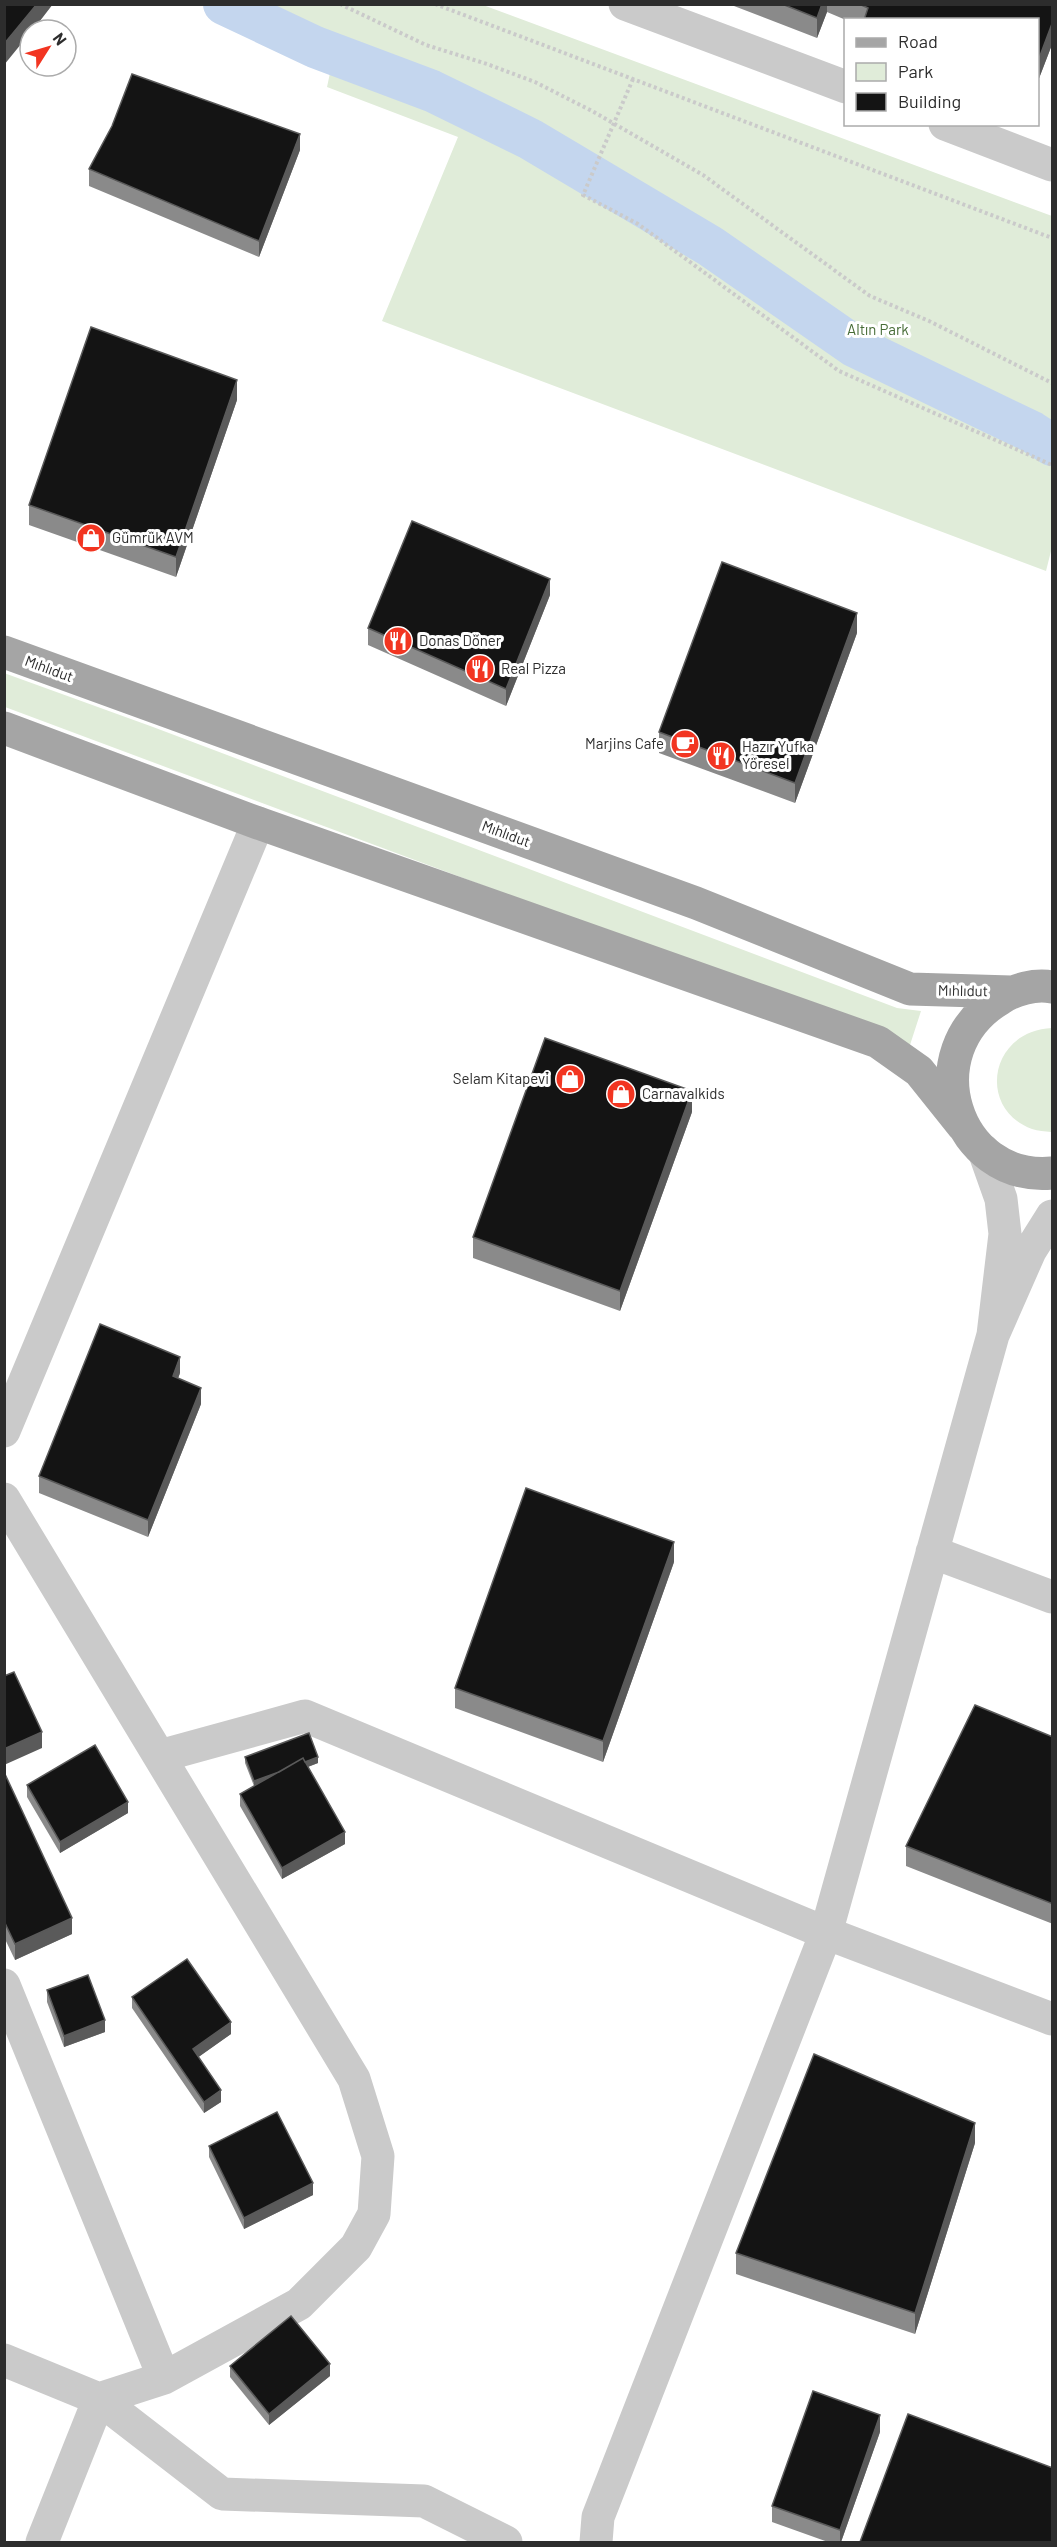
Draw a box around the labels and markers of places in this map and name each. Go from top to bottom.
shop icon: Gümrük AVM [75,522,107,554]
place label: Gümrük AVM [112,528,194,546]
restaurant icon: Donas Döner [382,625,414,657]
place label: Donas Döner [419,631,502,649]
restaurant icon: Real Pizza [464,653,496,685]
place label: Real Pizza [501,659,566,677]
cafe icon: Marjins Cafe [669,728,701,760]
place label: Marjins Cafe [585,734,664,752]
place label: Hazır Yufka Yöresel [742,737,814,772]
restaurant icon: Hazır Yufka Yöresel [705,740,737,772]
shop icon: Selam Kitapevi [554,1063,586,1095]
place label: Selam Kitapevi [453,1069,549,1087]
shop icon: Carnavalkids [605,1078,637,1110]
place label: Carnavalkids [642,1084,725,1102]

